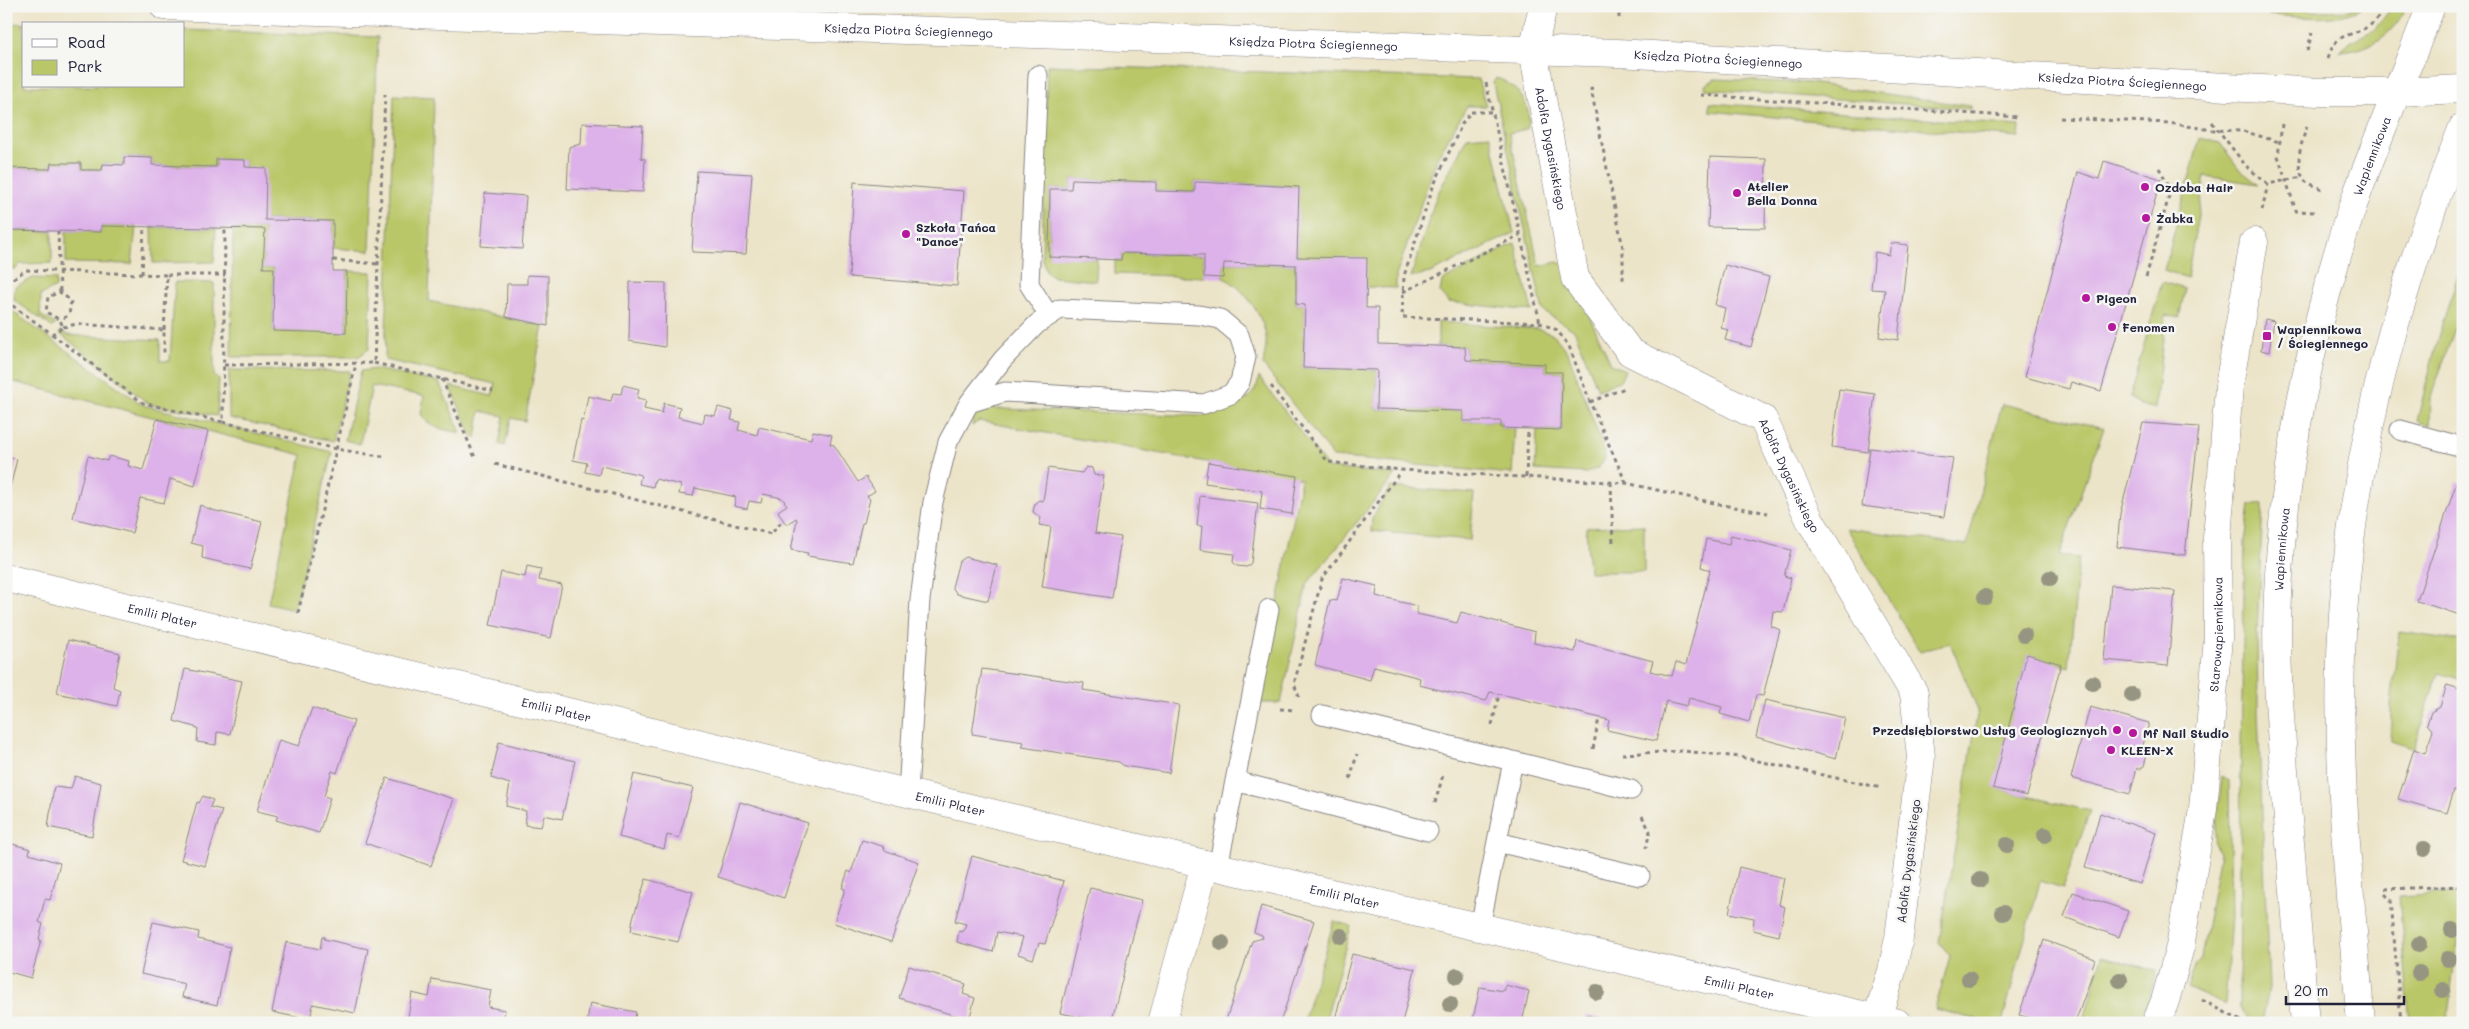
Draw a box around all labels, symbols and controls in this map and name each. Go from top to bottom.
street label: Księdza Piotra Ściegiennego [824,19,993,41]
legend [22,22,185,88]
text: Road [68,32,105,52]
street label: Księdza Piotra Ściegiennego [1229,32,1398,54]
street label: Księdza Piotra Ściegiennego [1633,46,1803,71]
text: Park [68,56,102,76]
street label: Księdza Piotra Ściegiennego [2038,68,2207,94]
street label: Adolfa Dygasińskiego [1532,85,1570,211]
street label: Wapiennikowa [2349,114,2394,198]
place label: Atelier Bella Donna [1747,178,1817,208]
place label: Ozdoba Hair [2155,179,2233,195]
marker: Ozdoba Hair [2139,181,2151,193]
marker: Atelier Bella Donna [1731,187,1743,199]
place label: Żabka [2156,210,2193,226]
marker: Żabka [2140,212,2152,224]
place label: Szkoła Tańca "Dance" [916,219,996,249]
marker: Szkoła Tańca "Dance" [900,228,912,240]
place label: Pigeon [2096,290,2137,306]
marker: Pigeon [2080,292,2092,304]
place label: Fenomen [2122,319,2175,335]
marker: Fenomen [2106,321,2118,333]
place label: Wapiennikowa / Ściegiennego [2277,321,2368,351]
marker: Wapiennikowa / Ściegiennego [2261,330,2273,342]
street label: Adolfa Dygasińskiego [1756,415,1823,535]
street label: Wapiennikowa [2270,507,2293,591]
street label: Starowapiennikowa [2205,577,2226,693]
street label: Emilii Plater [126,599,199,631]
street label: Emilii Plater [520,693,593,725]
place label: Przedsiębiorstwo Usług Geologicznych [1872,722,2107,738]
marker: Przedsiębiorstwo Usług Geologicznych [2111,724,2123,736]
place label: Mf Nail Studio [2143,725,2229,741]
marker: Mf Nail Studio [2127,727,2139,739]
place label: KLEEN-X [2121,742,2174,758]
marker: KLEEN-X [2105,744,2117,756]
street label: Emilii Plater [914,787,987,819]
street label: Adolfa Dygasińskiego [1892,798,1924,924]
street label: Emilii Plater [1308,880,1381,912]
street label: Emilii Plater [1703,971,1776,1003]
scale bar [2286,974,2404,1006]
text: 20 m [2294,980,2328,1000]

